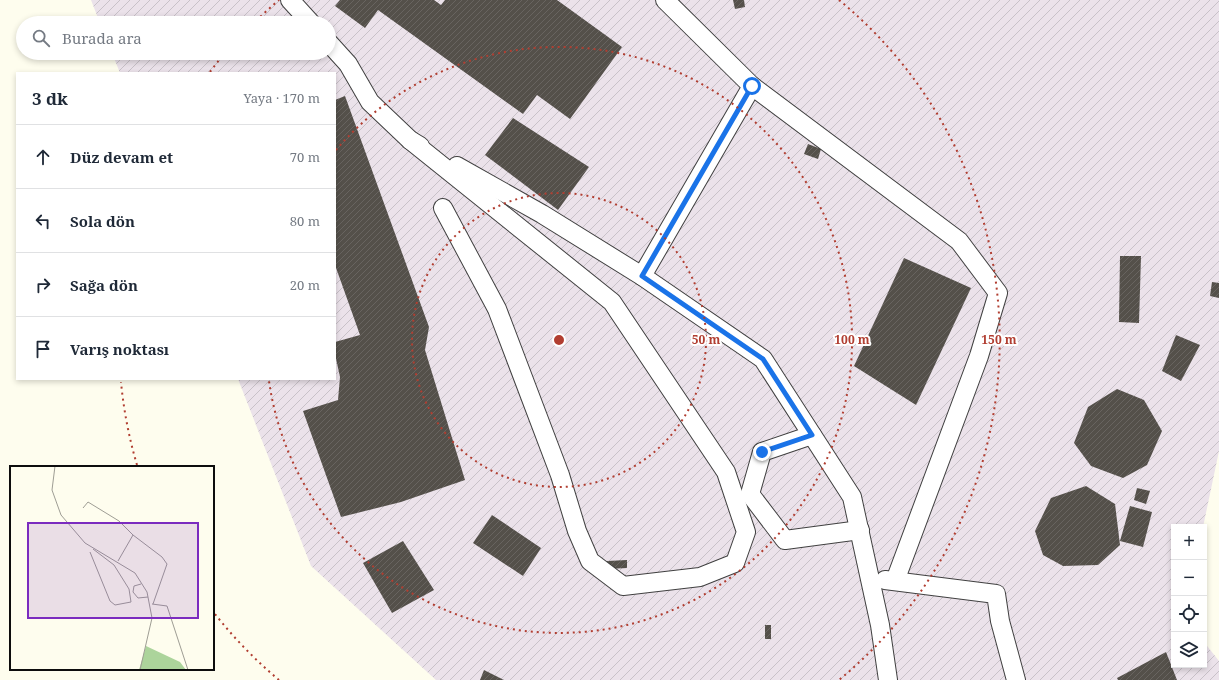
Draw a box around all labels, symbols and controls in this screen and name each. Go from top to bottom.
search box [16,16,336,60]
icon: search [30,27,52,49]
text: Burada ara [62,28,142,48]
route start [743,77,761,95]
text: 3 dk [32,87,68,110]
text: Yaya · 170 m [243,89,320,107]
icon: ahead [32,146,54,168]
text: Düz devam et [70,147,173,167]
text: 70 m [290,148,320,166]
icon: left [32,210,54,232]
text: Sola dön [70,211,135,231]
text: 80 m [290,212,320,230]
icon: right [32,274,54,296]
text: Sağa dön [70,275,138,295]
text: 20 m [290,276,320,294]
text: 50 m [692,331,720,348]
text: 100 m [834,331,870,348]
text: 150 m [981,331,1017,348]
centre of rings [552,333,566,347]
icon: arrive [32,338,54,360]
text: Varış noktası [70,339,169,359]
route end [753,443,771,461]
inset map [10,466,214,670]
map controls [1171,524,1207,668]
button: + [1171,524,1207,560]
button: − [1171,560,1207,596]
button: locate [1171,596,1207,632]
button: layers [1171,632,1207,668]

